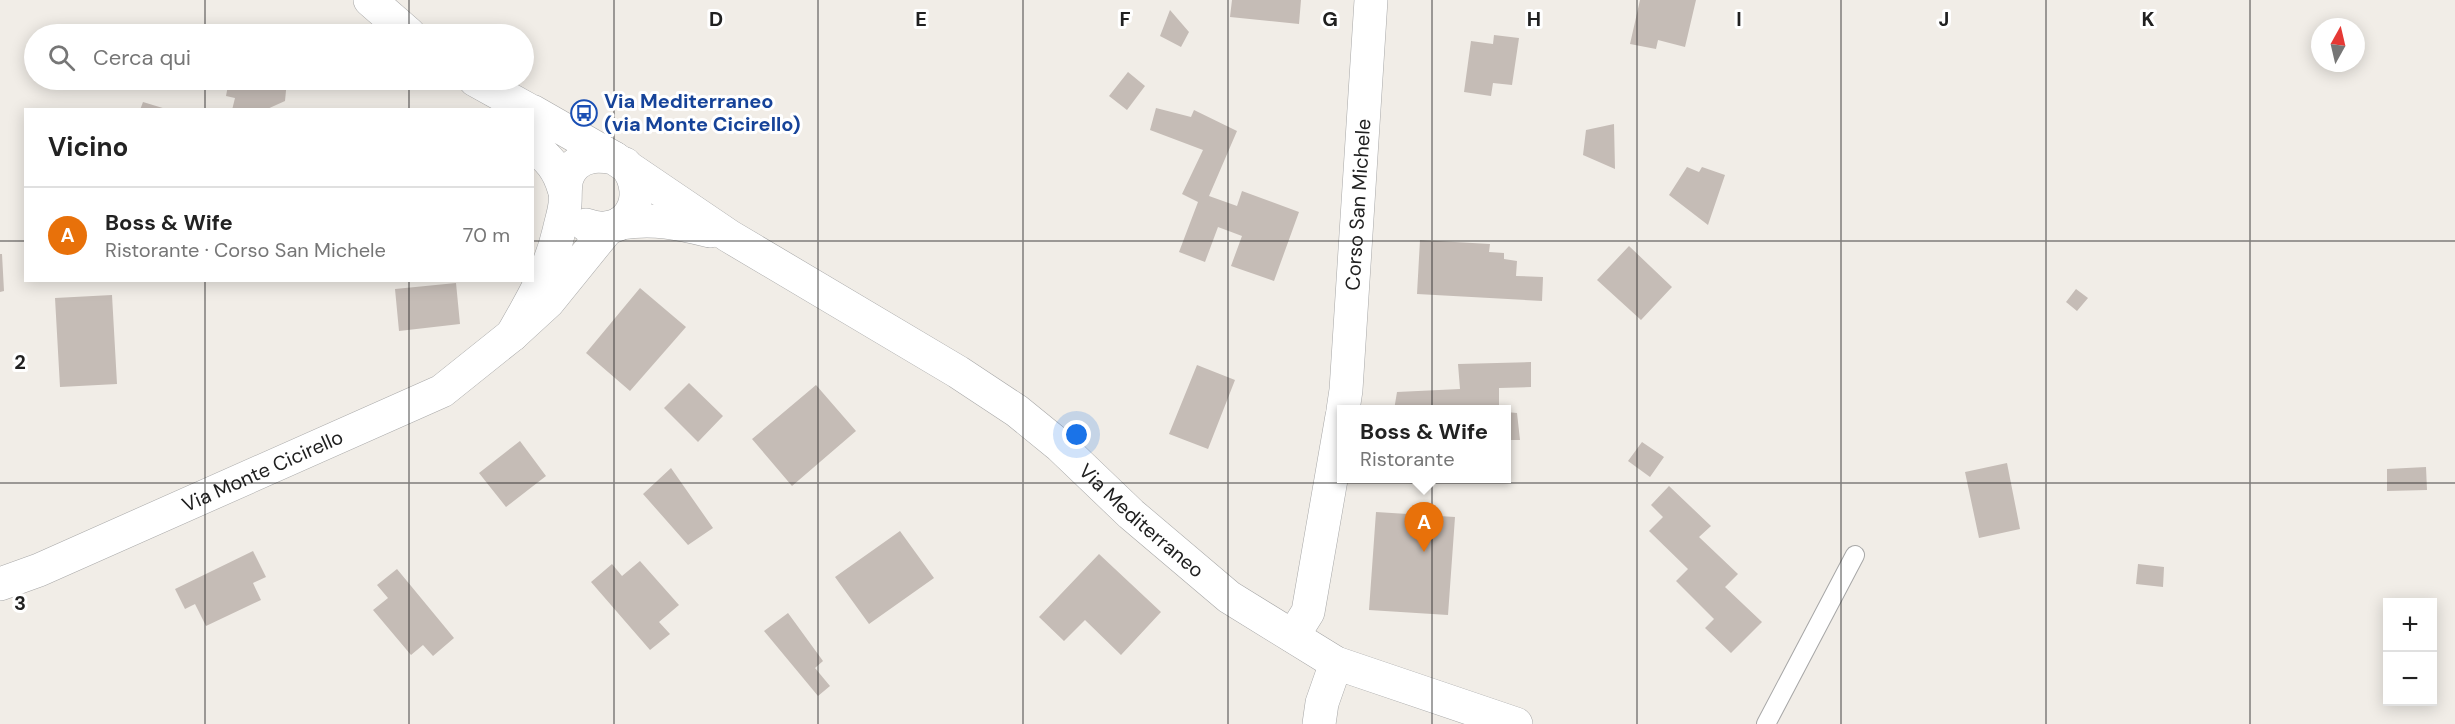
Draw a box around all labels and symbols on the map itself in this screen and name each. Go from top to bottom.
text: D [709,6,723,32]
text: E [915,6,927,32]
text: F [1119,6,1131,32]
text: G [1322,6,1338,32]
text: H [1527,6,1541,32]
text: I [1736,6,1742,32]
text: J [1939,6,1949,32]
text: K [2141,6,2155,32]
north arrow [2311,18,2365,72]
place label: Via Mediterraneo (via Monte Cicirello) [604,88,801,137]
bus stop icon: Via Mediterraneo (via Monte Cicirello) [569,98,599,128]
street label: Corso San Michele [1339,118,1376,291]
text: 2 [14,349,26,375]
your location [1062,420,1091,449]
street label: Via Monte Cicirello [178,424,347,518]
street label: Via Mediterraneo [1073,458,1210,583]
pin: A [1404,502,1444,552]
text: 3 [14,590,26,616]

